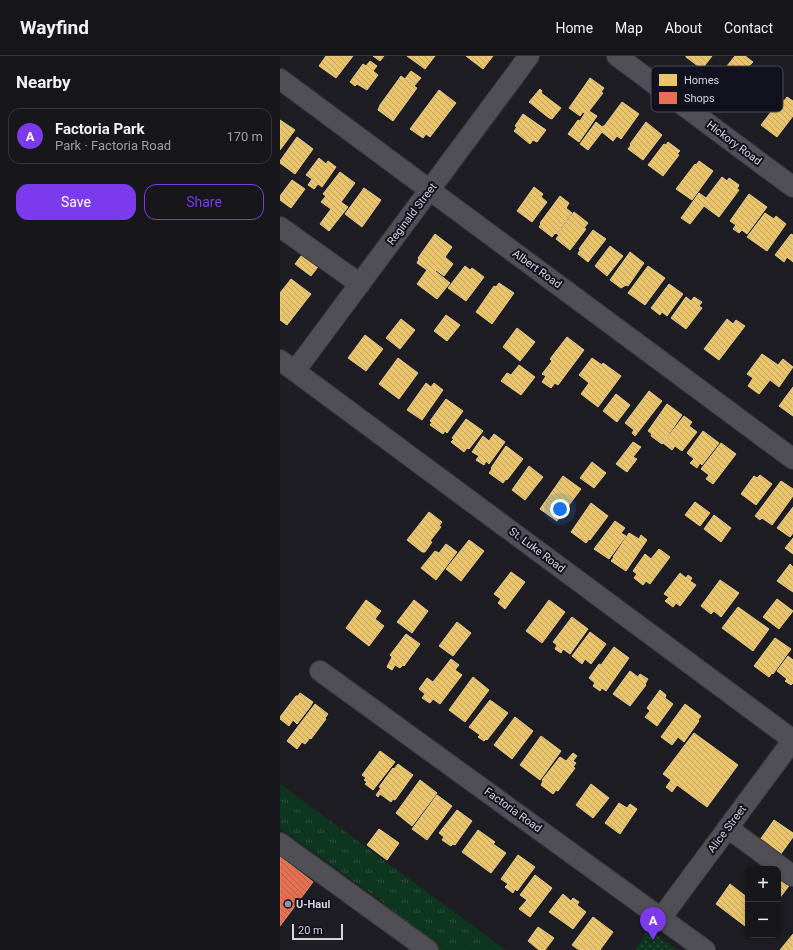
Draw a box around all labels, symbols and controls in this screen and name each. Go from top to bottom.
text: Wayfind [20,16,89,39]
text: Home [555,20,593,36]
text: Map [615,20,643,36]
text: About [665,20,702,36]
text: Contact [724,20,773,36]
legend [651,66,783,112]
text: Nearby [16,72,71,92]
text: Homes [684,74,720,87]
text: Shops [684,92,715,105]
street label: Hickory Road [704,118,764,168]
text: Factoria Park [55,120,145,138]
text: A [26,129,34,144]
text: 170 m [226,129,263,144]
text: Park · Factoria Road [55,138,171,153]
street label: Reginald Street [384,180,440,248]
button: Save [16,184,136,220]
button: Share [144,184,264,220]
street label: Albert Road [510,247,564,291]
your location [550,499,570,519]
street label: St. Luke Road [506,525,568,575]
street label: Factoria Road [482,785,544,835]
street label: Alice Street [705,802,749,855]
map controls [745,866,781,938]
button: + [745,866,781,902]
place label: U-Haul [296,898,330,911]
marker: U-Haul [283,899,293,909]
button: − [745,902,781,938]
pin: A [640,907,666,940]
scale bar [292,922,343,941]
text: 20 m [298,924,323,937]

